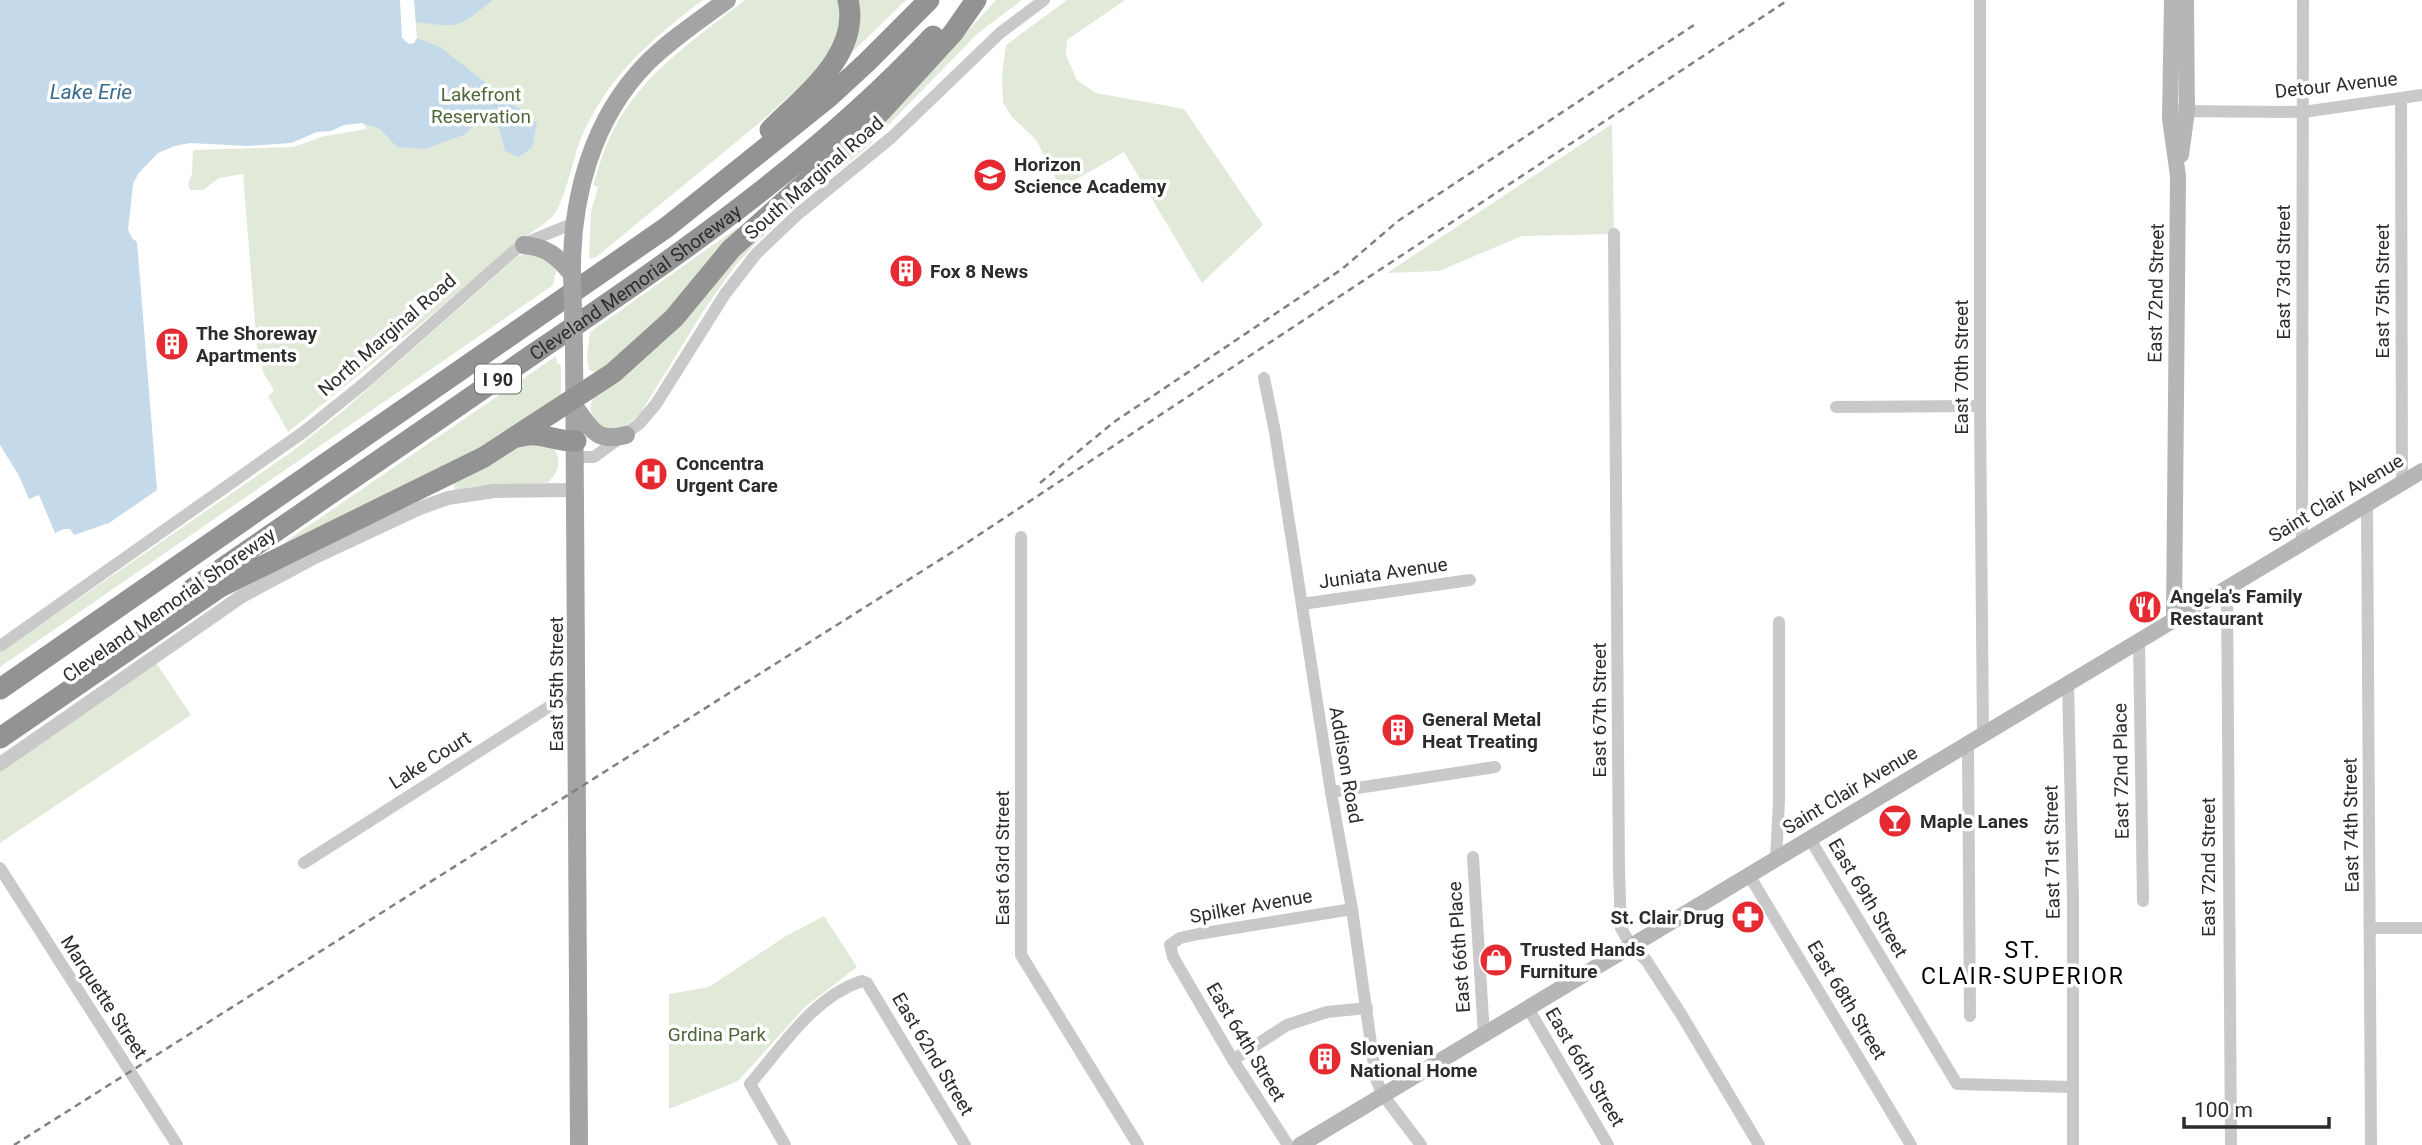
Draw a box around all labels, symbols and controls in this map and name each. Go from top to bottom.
street label: Detour Avenue [2274,67,2398,103]
water label: Lake Erie [50,80,132,104]
park label: Lakefront Reservation [431,83,531,128]
street label: South Marginal Road [740,112,888,244]
place label: Horizon Science Academy [1014,153,1167,198]
school or university icon: Horizon Science Academy [971,156,1009,194]
street label: Cleveland Memorial Shoreway [525,199,746,365]
street label: East 73rd Street [2272,204,2295,340]
street label: East 72nd Street [2143,223,2169,363]
street label: East 75th Street [2371,224,2394,358]
building icon: Fox 8 News [887,252,925,290]
place label: Fox 8 News [930,260,1028,283]
street label: North Marginal Road [313,269,461,401]
street label: East 70th Street [1950,300,1973,434]
place label: The Shoreway Apartments [196,322,317,367]
building icon: The Shoreway Apartments [153,325,191,363]
road number: I 90 [475,365,521,394]
street label: Saint Clair Avenue [2265,449,2407,547]
place label: Concentra Urgent Care [676,452,778,497]
hospital icon: Concentra Urgent Care [632,455,670,493]
street label: Cleveland Memorial Shoreway [58,523,280,687]
street label: Juniata Avenue [1317,553,1449,593]
place label: Angela's Family Restaurant [2170,585,2303,630]
restaurant icon: Angela's Family Restaurant [2126,588,2164,626]
street label: East 55th Street [545,617,568,751]
street label: East 67th Street [1588,643,1611,777]
street label: East 72nd Place [2108,703,2134,839]
street label: Addison Road [1324,705,1368,825]
place label: General Metal Heat Treating [1422,708,1541,753]
building icon: General Metal Heat Treating [1379,711,1417,749]
street label: Lake Court [385,726,475,794]
street label: Saint Clair Avenue [1779,741,1921,839]
street label: East 74th Street [2338,757,2364,893]
street label: East 71st Street [2039,785,2065,919]
street label: East 63rd Street [991,790,1014,926]
street label: East 72nd Street [2197,797,2220,937]
bar icon: Maple Lanes [1876,802,1914,840]
place label: Maple Lanes [1920,810,2029,833]
street label: East 69th Street [1823,834,1913,962]
street label: East 66th Place [1443,881,1475,1013]
street label: Spilker Avenue [1188,884,1314,928]
pharmacy icon: St. Clair Drug [1729,898,1767,936]
place label: St. Clair Drug [1611,906,1724,929]
street label: Marquette Street [56,931,152,1063]
street label: East 68th Street [1802,936,1892,1064]
district label: ST. CLAIR-SUPERIOR [1921,937,2125,990]
place label: Trusted Hands Furniture [1520,938,1646,983]
shop icon: Trusted Hands Furniture [1477,941,1515,979]
street label: East 64th Street [1201,978,1291,1106]
street label: East 62nd Street [887,988,979,1120]
street label: East 66th Street [1540,1003,1630,1131]
park label: Grdina Park [668,1023,767,1046]
place label: Slovenian National Home [1350,1037,1477,1082]
building icon: Slovenian National Home [1306,1040,1344,1078]
scale bar [2184,1086,2329,1130]
text: 100 m [2194,1098,2253,1122]

